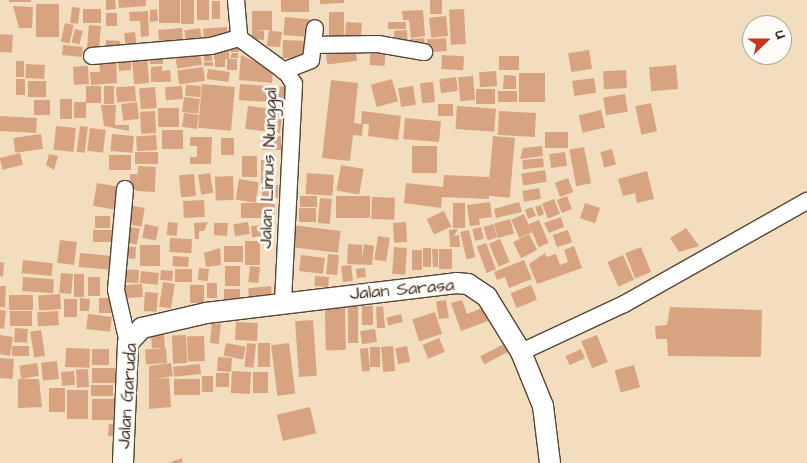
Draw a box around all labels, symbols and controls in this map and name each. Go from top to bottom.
north arrow [742,15,792,65]
text: U [769,27,791,42]
street label: Jalan Limus Nunggal [255,87,283,249]
street label: Jalan Sarasa [349,275,455,305]
street label: Jalan Garuda [114,342,142,450]

